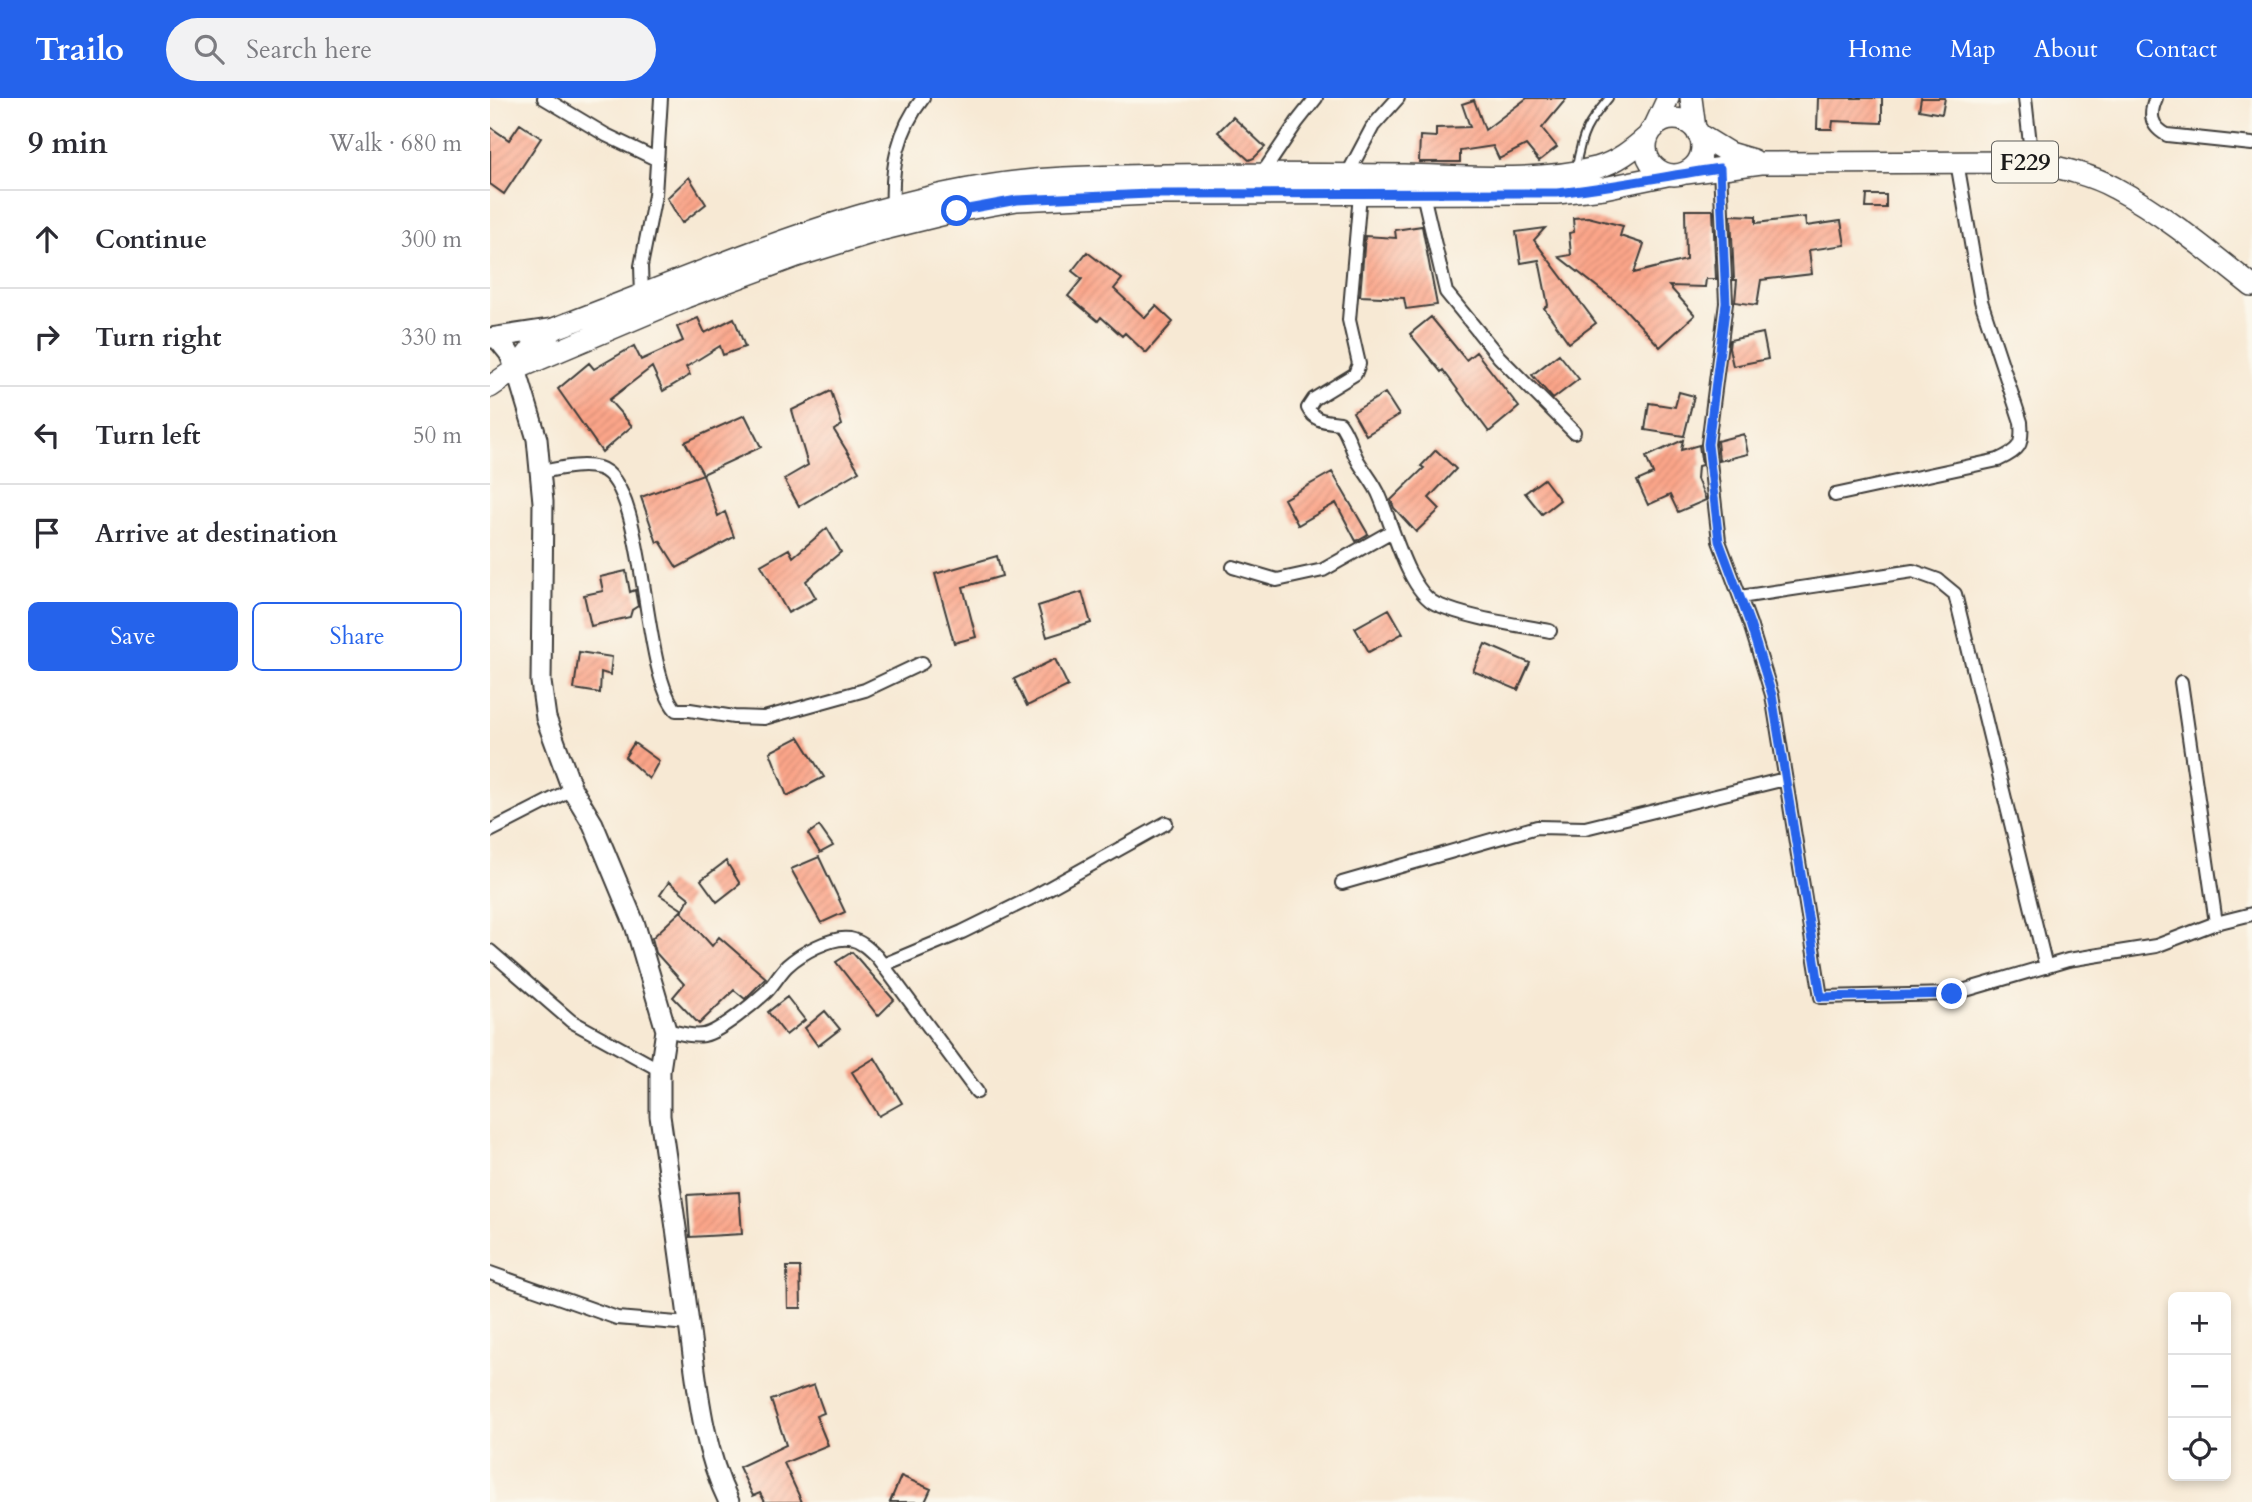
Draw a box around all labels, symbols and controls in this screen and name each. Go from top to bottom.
search box [166,18,656,81]
text: Trailo [35,27,124,72]
icon: search [190,30,228,68]
text: Search here [246,32,372,67]
text: Home [1848,33,1912,66]
text: Map [1950,33,1996,66]
text: About [2034,33,2098,66]
text: Contact [2136,33,2217,66]
text: 9 min [28,123,108,164]
text: Walk · 680 m [329,128,462,159]
road number: F229 [1992,141,2058,182]
route start [941,195,972,226]
icon: ahead [28,220,66,258]
text: Continue [95,222,207,257]
text: 300 m [401,224,462,255]
icon: right [28,318,66,356]
text: Turn right [95,320,222,355]
text: 330 m [401,322,462,353]
icon: left [28,416,66,454]
text: Turn left [95,418,200,453]
text: 50 m [413,420,462,451]
icon: arrive [28,514,66,552]
text: Arrive at destination [95,516,338,551]
button: Save [28,602,238,671]
button: Share [252,602,462,671]
route end [1936,978,1967,1009]
map controls [2168,1292,2231,1481]
button: + [2168,1292,2231,1355]
button: − [2168,1355,2231,1418]
button: locate [2168,1418,2231,1481]

